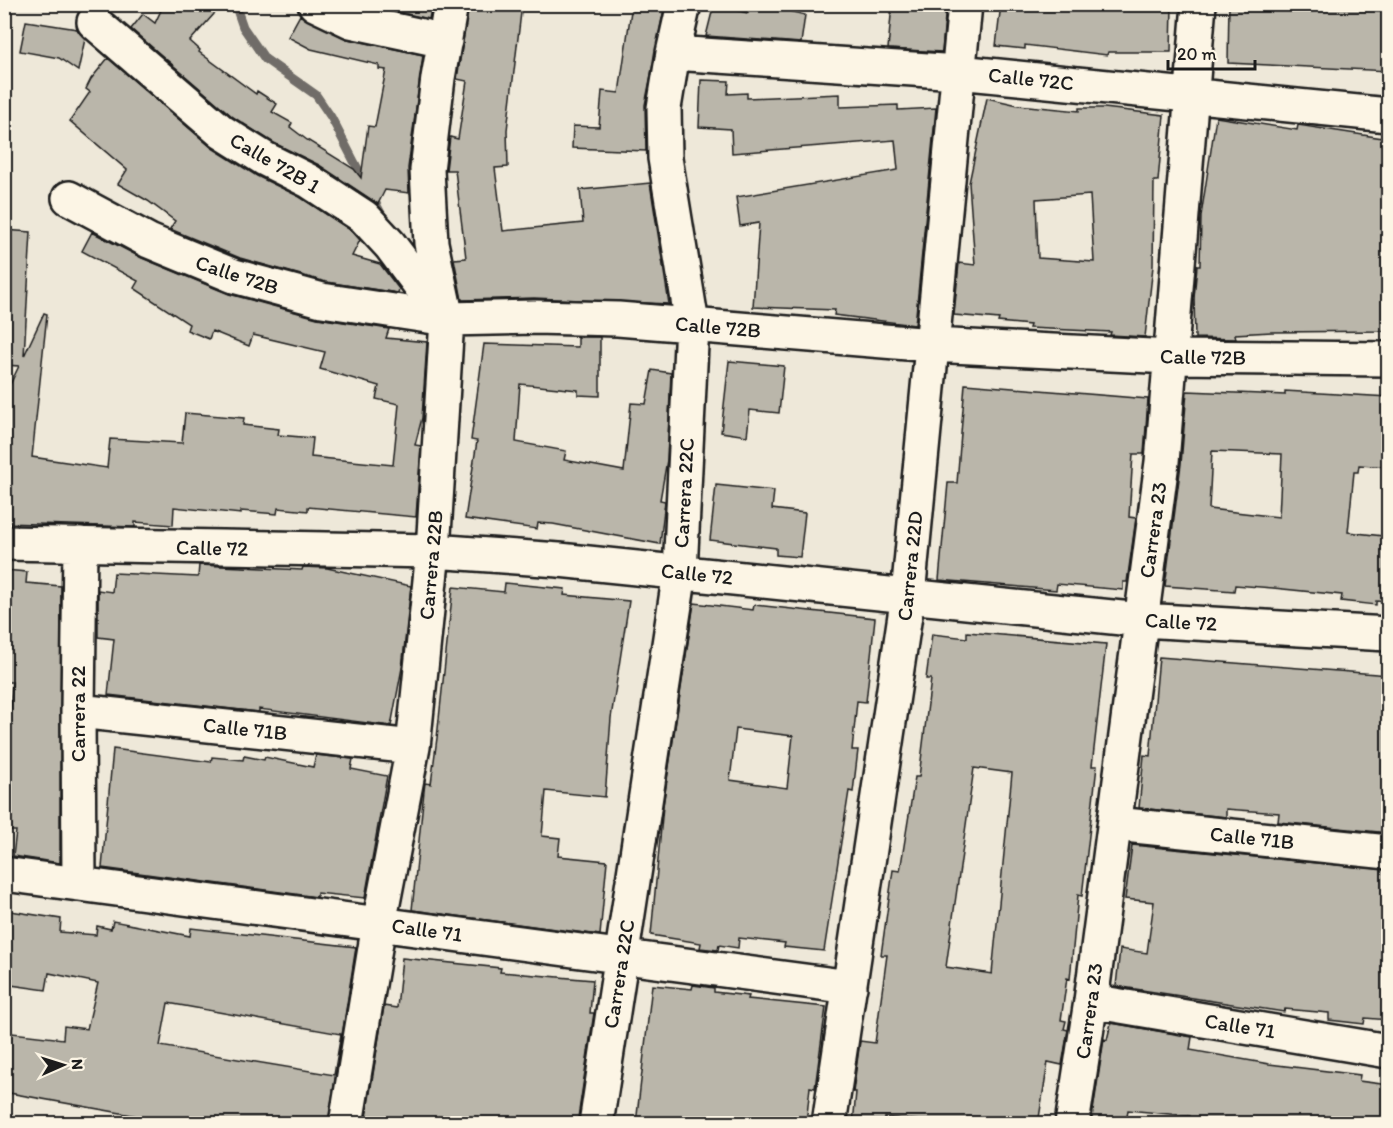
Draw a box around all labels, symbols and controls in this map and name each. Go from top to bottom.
scale bar [1168,33,1255,71]
text: 20 m [1177,43,1217,65]
street label: Calle 72C [987,62,1075,95]
street label: Calle 72B 1 [225,127,325,199]
street label: Calle 72B [192,249,282,300]
street label: Calle 72B [674,310,762,343]
street label: Calle 72B [1160,343,1246,370]
street label: Carrera 22C [668,437,699,549]
street label: Carrera 23 [1133,480,1172,580]
street label: Carrera 22B [413,509,448,621]
street label: Carrera 22D [891,510,928,622]
street label: Calle 72 [176,534,248,561]
street label: Calle 72 [660,557,734,590]
street label: Calle 72 [1144,607,1218,636]
street label: Carrera 22 [65,666,90,762]
street label: Calle 71B [202,712,289,745]
street label: Calle 71B [1209,821,1296,854]
street label: Calle 71 [390,912,464,947]
street label: Carrera 22C [598,918,639,1030]
street label: Carrera 23 [1069,961,1108,1061]
street label: Calle 71 [1203,1008,1277,1043]
north arrow [33,1035,93,1095]
text: N [68,1058,87,1070]

